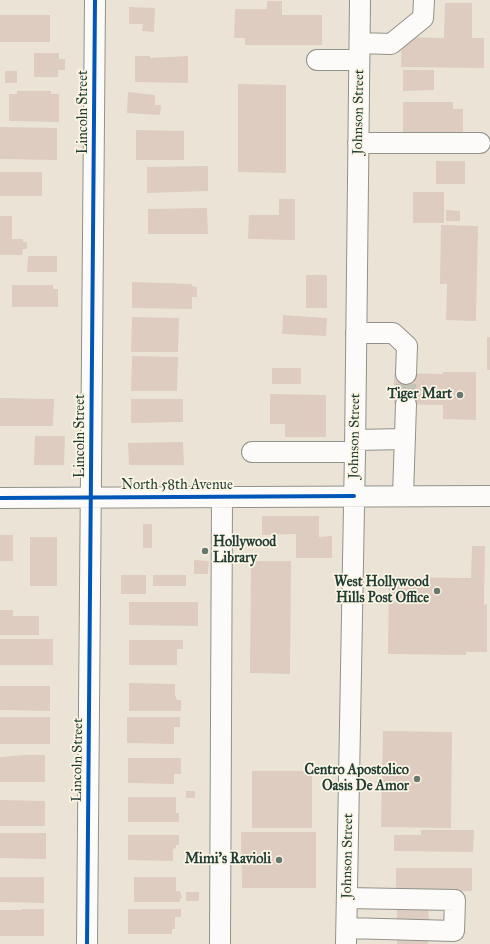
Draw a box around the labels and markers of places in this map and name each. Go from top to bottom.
place label: Tiger Mart [387,387,452,403]
marker: Tiger Mart [455,390,465,400]
place label: Hollywood Library [213,535,276,568]
marker: Hollywood Library [200,546,210,556]
place label: West Hollywood Hills Post Office [334,575,429,608]
marker: West Hollywood Hills Post Office [432,586,442,596]
place label: Centro Apostolico Oasis De Amor [304,763,409,796]
marker: Centro Apostolico Oasis De Amor [412,774,422,784]
place label: Mimi's Ravioli [185,852,271,868]
marker: Mimi's Ravioli [274,855,284,865]

